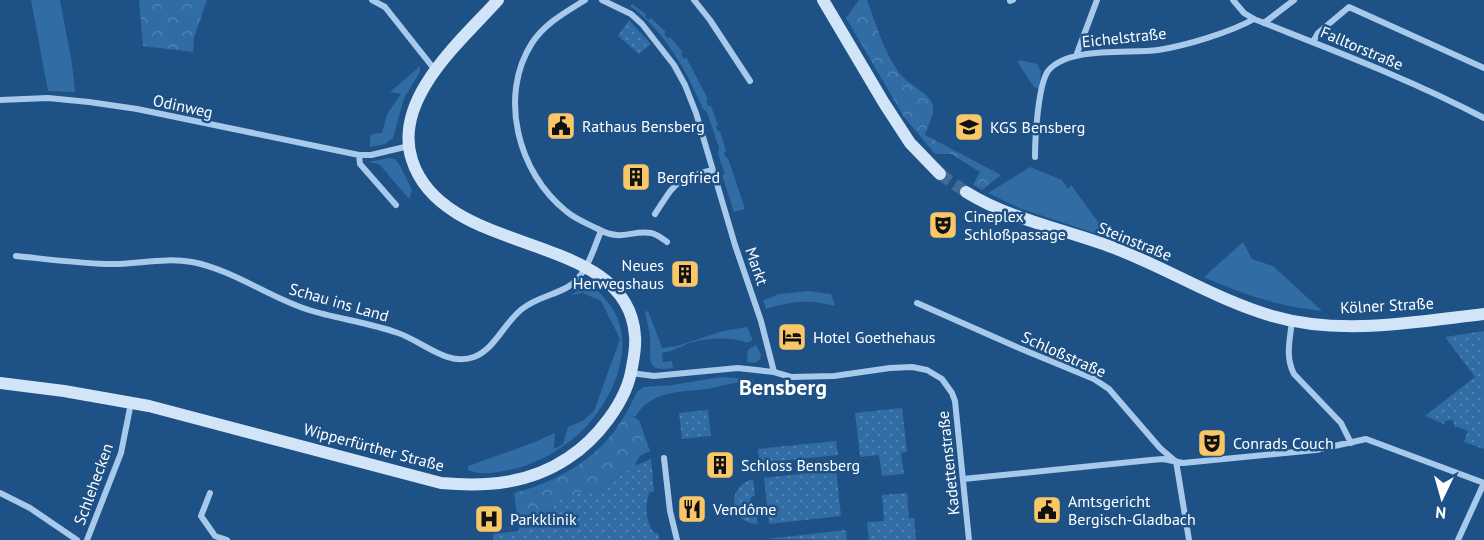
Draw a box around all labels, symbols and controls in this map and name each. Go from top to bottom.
street label: Falltorstraße [1318,22,1406,74]
street label: Eichelstraße [1081,23,1167,51]
street label: Odinweg [151,90,215,122]
public building icon: Rathaus Bensberg [545,110,577,142]
school or university icon: KGS Bensberg [953,111,985,143]
place label: Rathaus Bensberg [582,116,705,136]
place label: KGS Bensberg [990,117,1085,137]
building icon: Bergfried [620,161,652,193]
place label: Bergfried [657,167,720,187]
place label: Cineplex Schloßpassage [964,206,1066,244]
theatre icon: Cineplex Schloßpassage [927,209,959,241]
street label: Steinstraße [1095,217,1175,265]
street label: Markt [741,244,773,288]
place label: Neues Herwegshaus [573,255,664,293]
building icon: Neues Herwegshaus [669,258,701,290]
street label: Schau ins Land [287,278,391,326]
street label: Kölner Straße [1340,293,1434,317]
hotel icon: Hotel Goethehaus [776,321,808,353]
street label: Schloßstraße [1019,326,1109,382]
place label: Hotel Goethehaus [813,327,936,347]
district label: Bensberg [739,373,827,401]
street label: Kadettenstraße [933,410,963,516]
street label: Wipperfürther Straße [301,419,447,475]
theatre icon: Conrads Couch [1196,427,1228,459]
place label: Conrads Couch [1233,433,1334,453]
street label: Schlehecken [69,440,117,528]
building icon: Schloss Bensberg [704,449,736,481]
place label: Schloss Bensberg [741,455,860,475]
north arrow [1412,468,1472,528]
place label: Amtsgericht Bergisch-Gladbach [1068,491,1196,529]
restaurant icon: Vendôme [676,493,708,525]
public building icon: Amtsgericht Bergisch-Gladbach [1031,494,1063,526]
place label: Vendôme [712,499,776,519]
hospital icon: Parkklinik [473,503,505,535]
text: N [1435,503,1447,523]
place label: Parkklinik [510,509,577,529]

